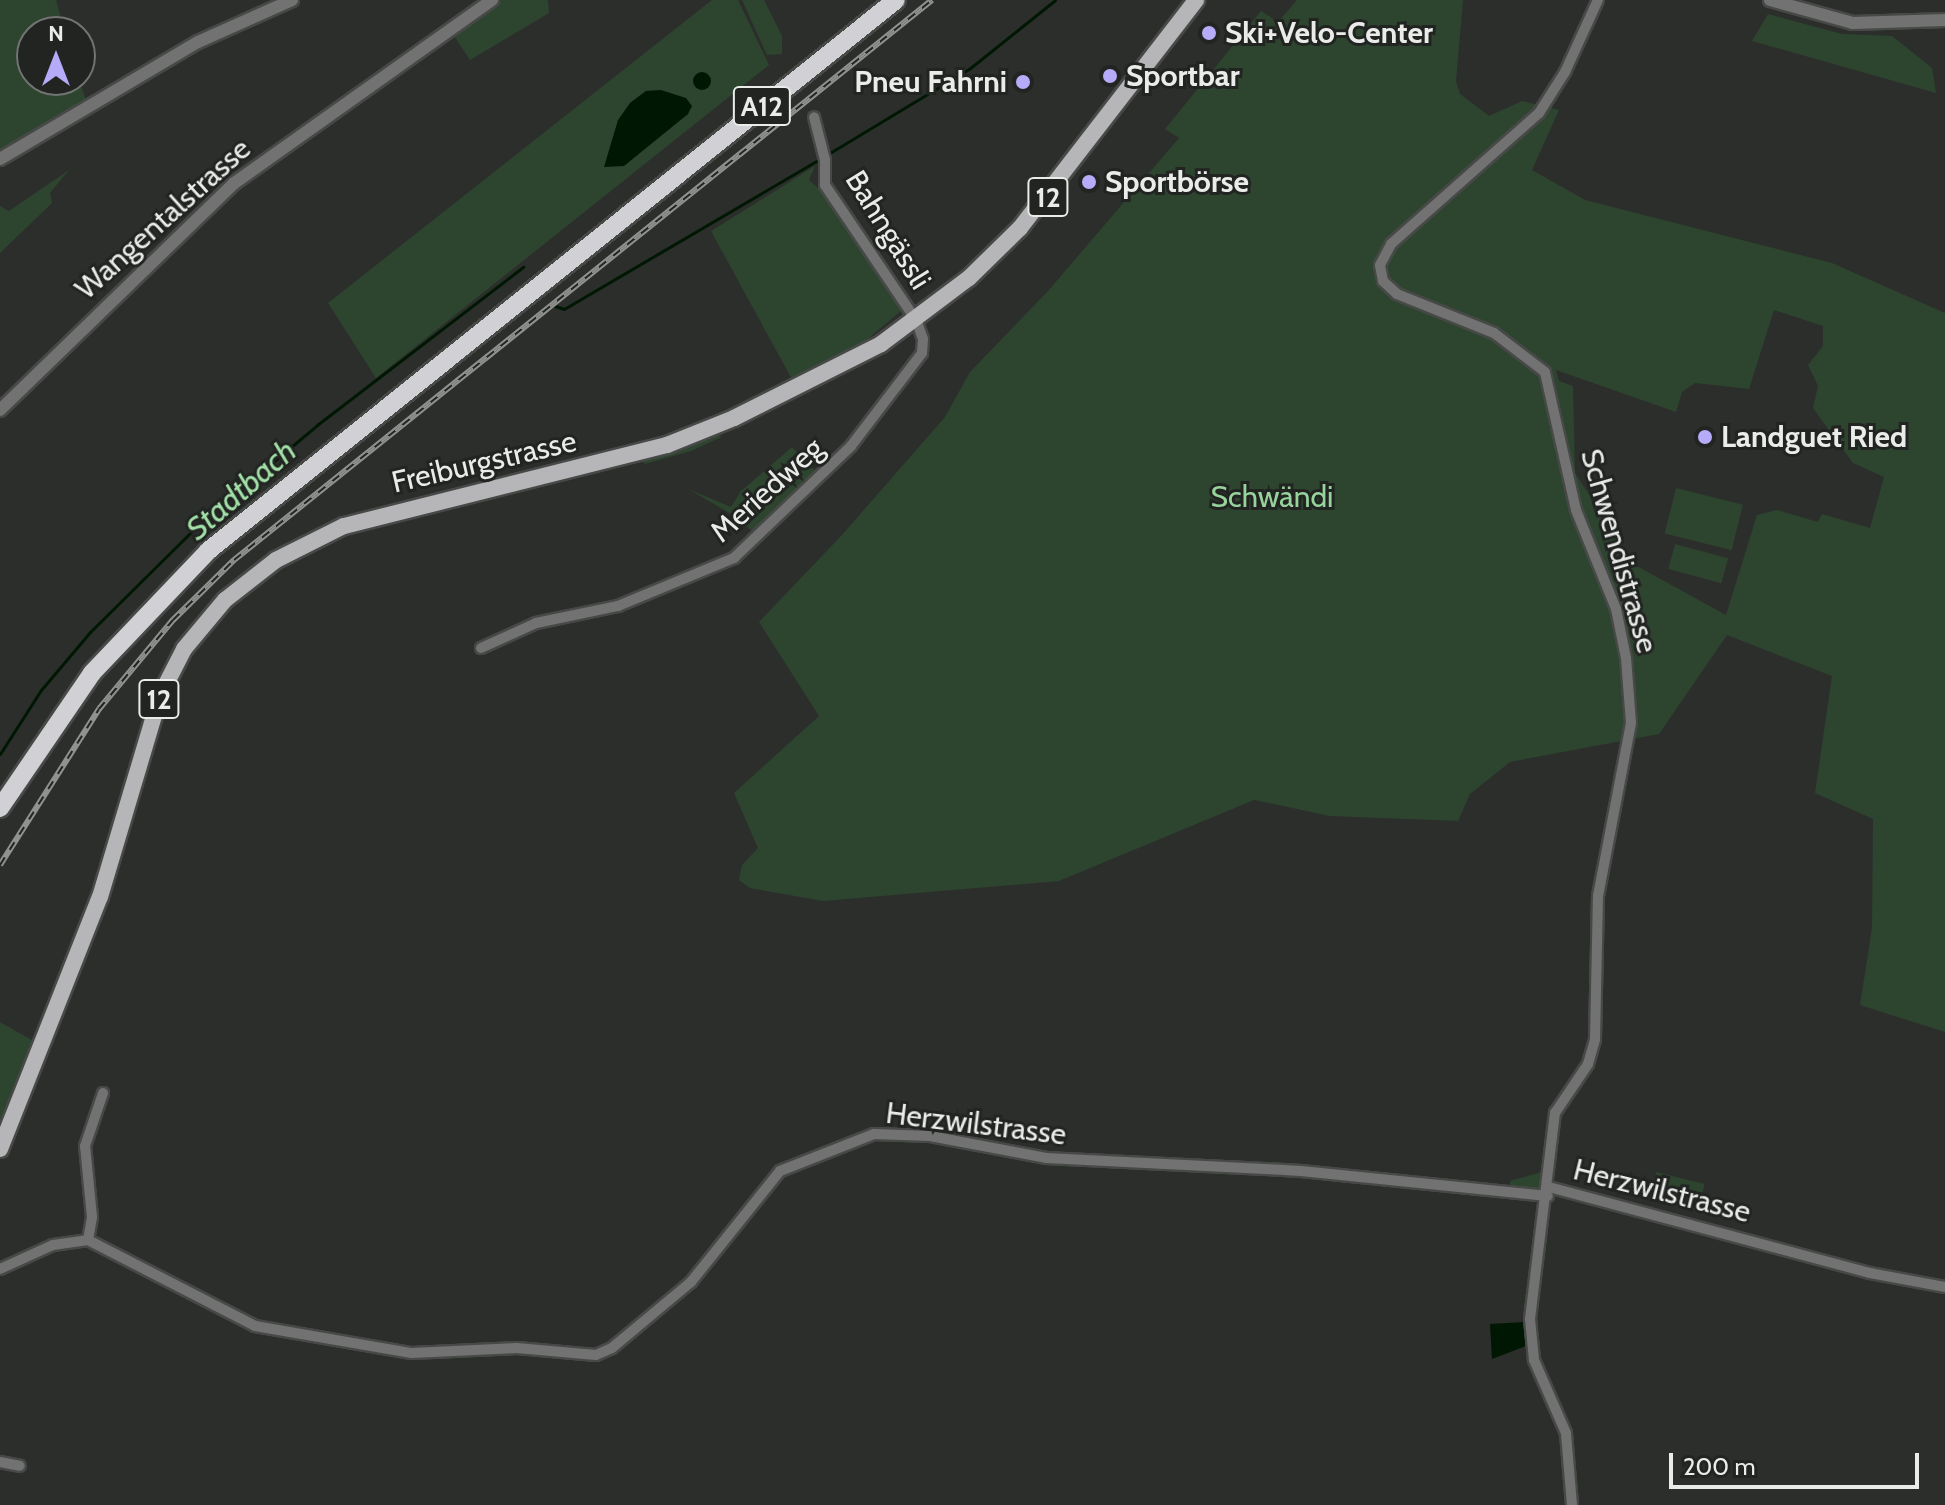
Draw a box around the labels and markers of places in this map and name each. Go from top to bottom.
place label: Ski+Velo-Center [1225,15,1433,51]
marker: Ski+Velo-Center [1200,24,1218,42]
place label: Sportbar [1126,58,1240,94]
place label: Pneu Fahrni [854,64,1007,100]
marker: Sportbar [1101,67,1119,85]
marker: Pneu Fahrni [1014,73,1032,91]
place label: Sportbörse [1105,164,1249,200]
marker: Sportbörse [1080,173,1098,191]
place label: Landguet Ried [1721,419,1907,455]
marker: Landguet Ried [1696,428,1714,446]

